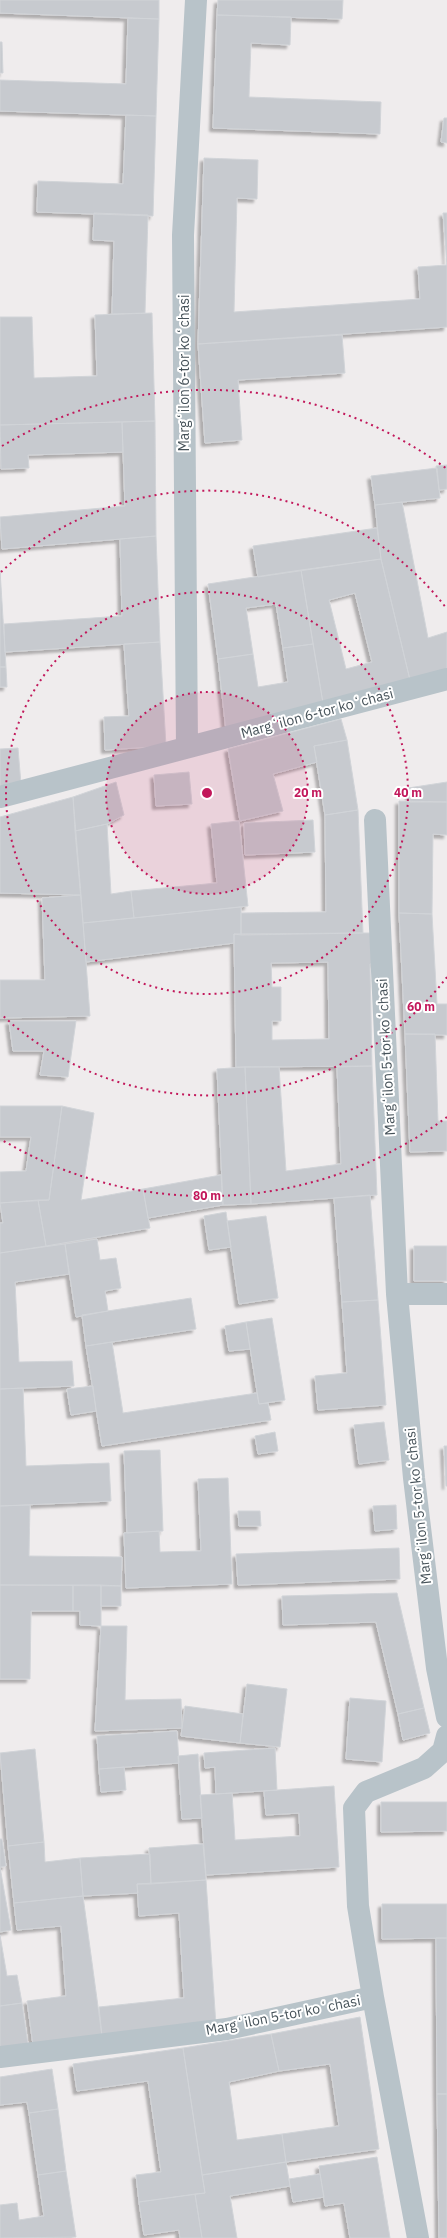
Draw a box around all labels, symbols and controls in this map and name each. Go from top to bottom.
street label: Margʻilon 6-tor koʻchasi [175,294,193,452]
street label: Margʻilon 6-tor koʻchasi [239,684,395,742]
text: 20 m [294,785,322,800]
text: 40 m [394,785,422,800]
centre of rings [200,786,214,800]
street label: Margʻilon 5-tor koʻchasi [373,978,399,1136]
text: 60 m [407,999,435,1014]
text: 80 m [193,1188,221,1203]
street label: Margʻilon 5-tor koʻchasi [401,1427,435,1585]
street label: Margʻilon 5-tor koʻchasi [204,1991,362,2039]

